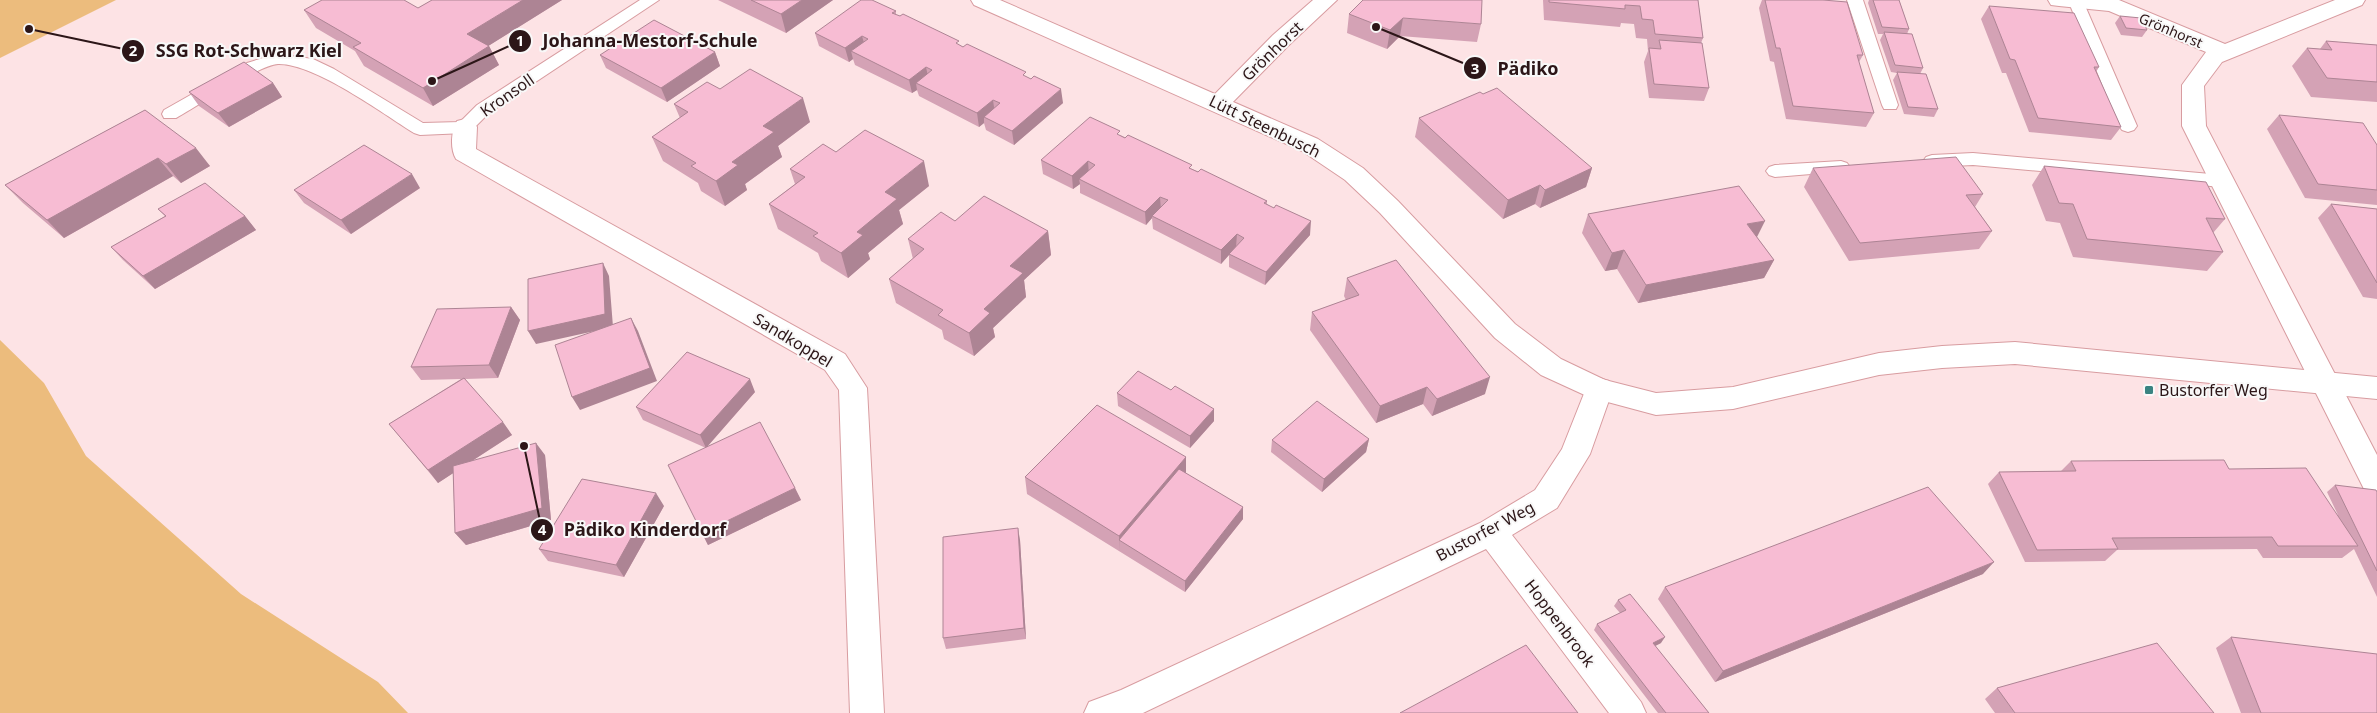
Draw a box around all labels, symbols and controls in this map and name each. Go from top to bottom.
street label: Grönhorst [2136,8,2206,52]
street label: Grönhorst [1237,16,1308,86]
callout: Johanna-Mestorf-Schule [507,24,767,57]
text: Johanna-Mestorf-Schule [541,28,757,52]
text: 1 [516,30,524,50]
callout: SSG Rot-Schwarz Kiel [121,34,352,67]
text: SSG Rot-Schwarz Kiel [156,38,342,62]
text: 2 [129,40,138,60]
callout: Pädiko [1462,52,1568,85]
text: Pädiko [1497,56,1559,80]
text: 3 [1471,58,1479,78]
street label: Kronsoll [476,68,538,122]
street label: Lütt Steenbusch [1206,89,1324,163]
street label: Sandkoppel [749,308,837,372]
place label: Bustorfer Weg [2159,379,2268,401]
marker: Bustorfer Weg [2143,384,2155,396]
street label: Bustorfer Weg [1432,496,1538,566]
callout: Pädiko Kinderdorf [529,513,737,546]
text: Pädiko Kinderdorf [564,517,727,541]
text: 4 [538,519,547,539]
street label: Hoppenbrook [1520,575,1600,672]

